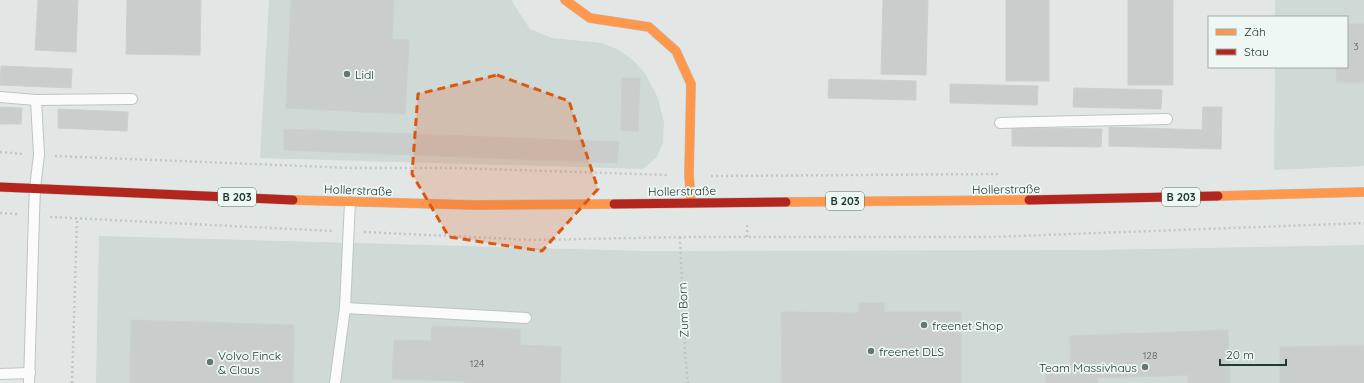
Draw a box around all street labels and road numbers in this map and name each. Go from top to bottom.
street label: Hollerstraße [324,181,393,199]
street label: Hollerstraße [972,181,1040,197]
street label: Hollerstraße [648,183,716,199]
road number: B 203 [218,188,256,206]
road number: B 203 [1162,188,1200,206]
road number: B 203 [826,192,864,210]
street label: Zum Born [675,282,691,338]

